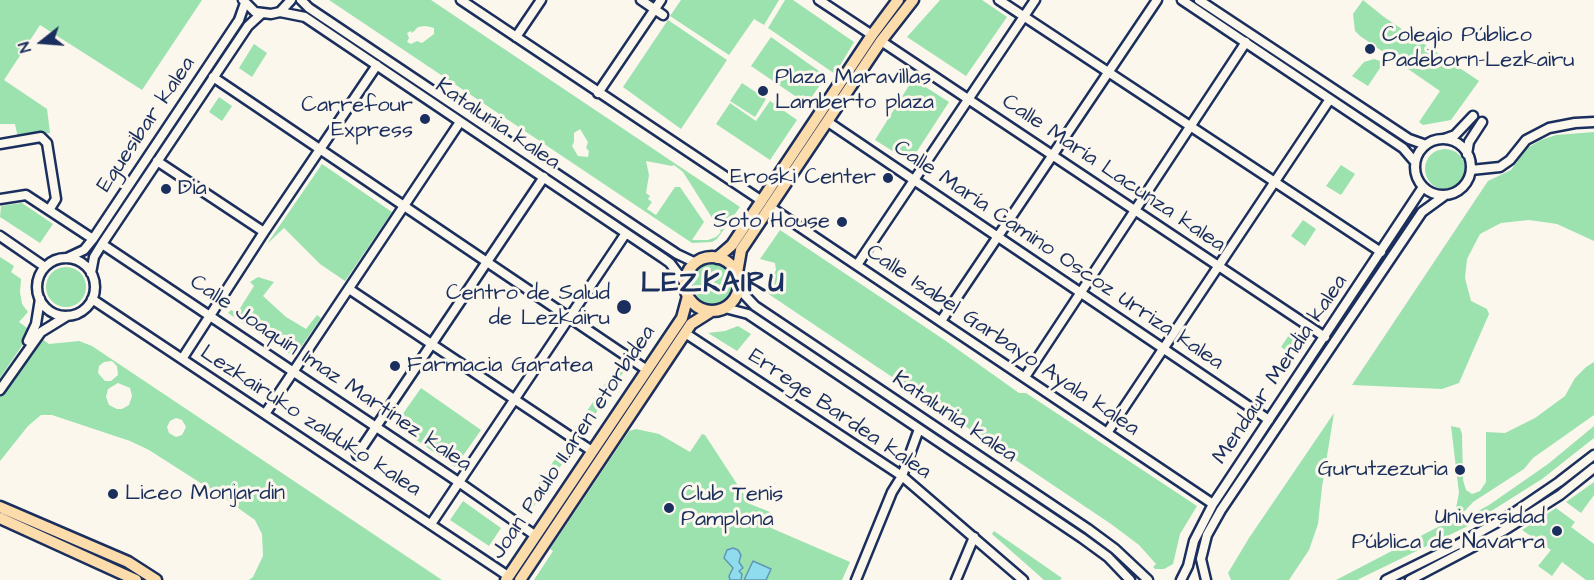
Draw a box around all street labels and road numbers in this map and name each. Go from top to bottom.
street label: Eguesibar kalea [92,52,202,198]
street label: Katalunia kalea [430,74,564,176]
street label: Calle María Lacunza kalea [996,89,1230,259]
street label: Calle María Camino Oscoz Urriza kalea [888,135,1228,377]
street label: Calle Isabel Garbayo Ayala kalea [860,239,1144,443]
street label: Calle Joaquín Imaz Martínez kalea [184,270,476,478]
street label: Mendaur Mendia kalea [1208,270,1354,470]
street label: Joan Paulo II.aren etorbidea [486,321,662,565]
street label: Lezkairuko zalduko kalea [195,341,425,503]
street label: Errege Bardea kalea [743,344,935,486]
street label: Katalunia kalea [887,367,1021,469]

